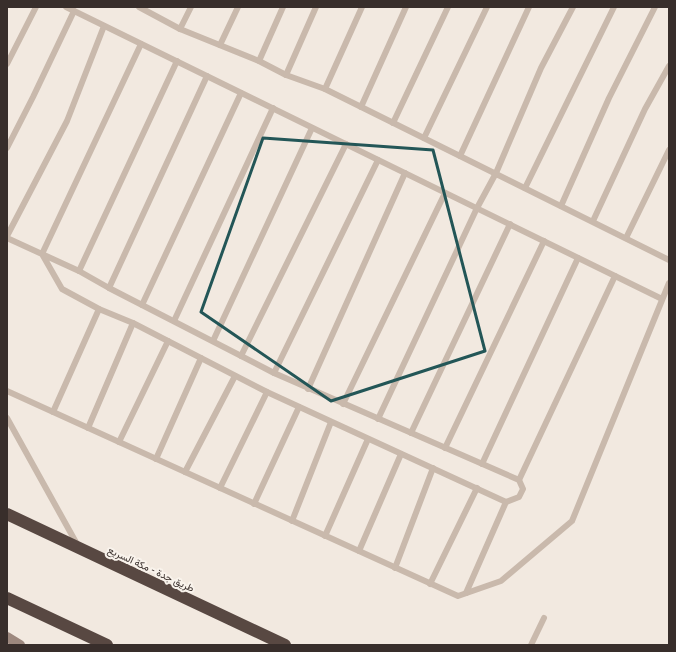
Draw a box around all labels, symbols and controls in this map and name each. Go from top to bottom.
street label: طريق جدة - مكة السريع [106,543,197,595]

